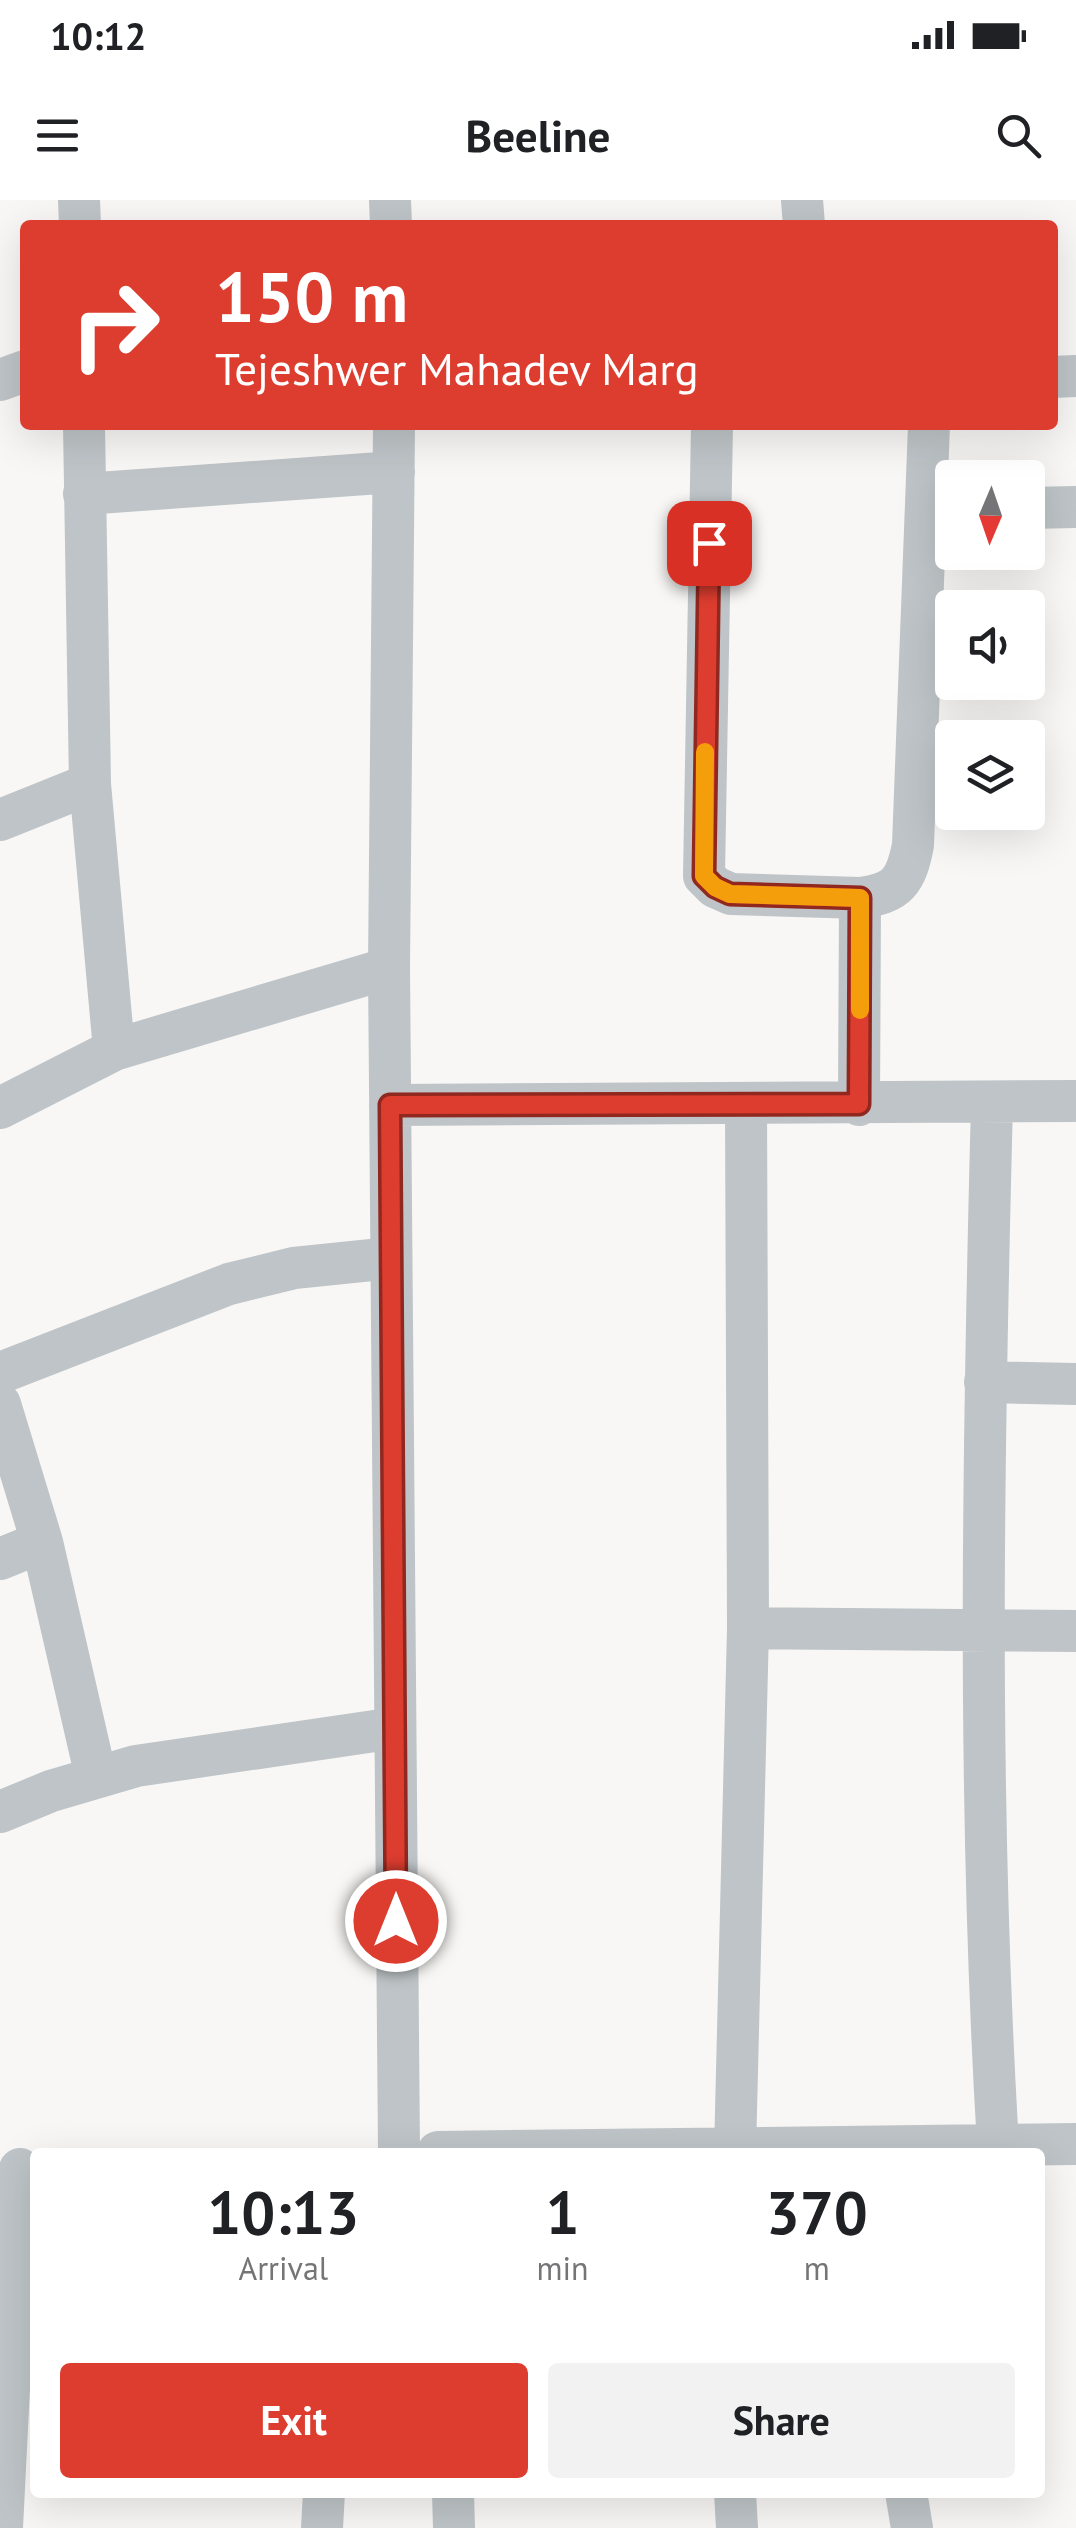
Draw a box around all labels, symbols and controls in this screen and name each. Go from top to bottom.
text: 10:12 [50,11,146,60]
text: Beeline [466,106,610,164]
icon: menu [30,108,85,163]
icon: search [991,108,1046,163]
text: 150 m [215,251,408,341]
icon: right [50,260,180,390]
text: Tejeshwer Mahadev Marg [215,339,699,397]
north arrow [935,460,1045,570]
map controls [935,460,1045,830]
pin [667,501,752,586]
icon: arrive [682,516,737,571]
button: sound [935,590,1045,700]
button: layers [935,720,1045,830]
position arrow [344,1869,448,1973]
text: 10:13 [207,2173,359,2251]
text: 1 [546,2173,580,2251]
text: 370 [766,2173,868,2251]
text: Arrival [238,2247,328,2289]
text: min [537,2247,589,2289]
text: m [804,2247,830,2289]
button: Exit [60,2363,528,2478]
button: Share [548,2363,1015,2478]

